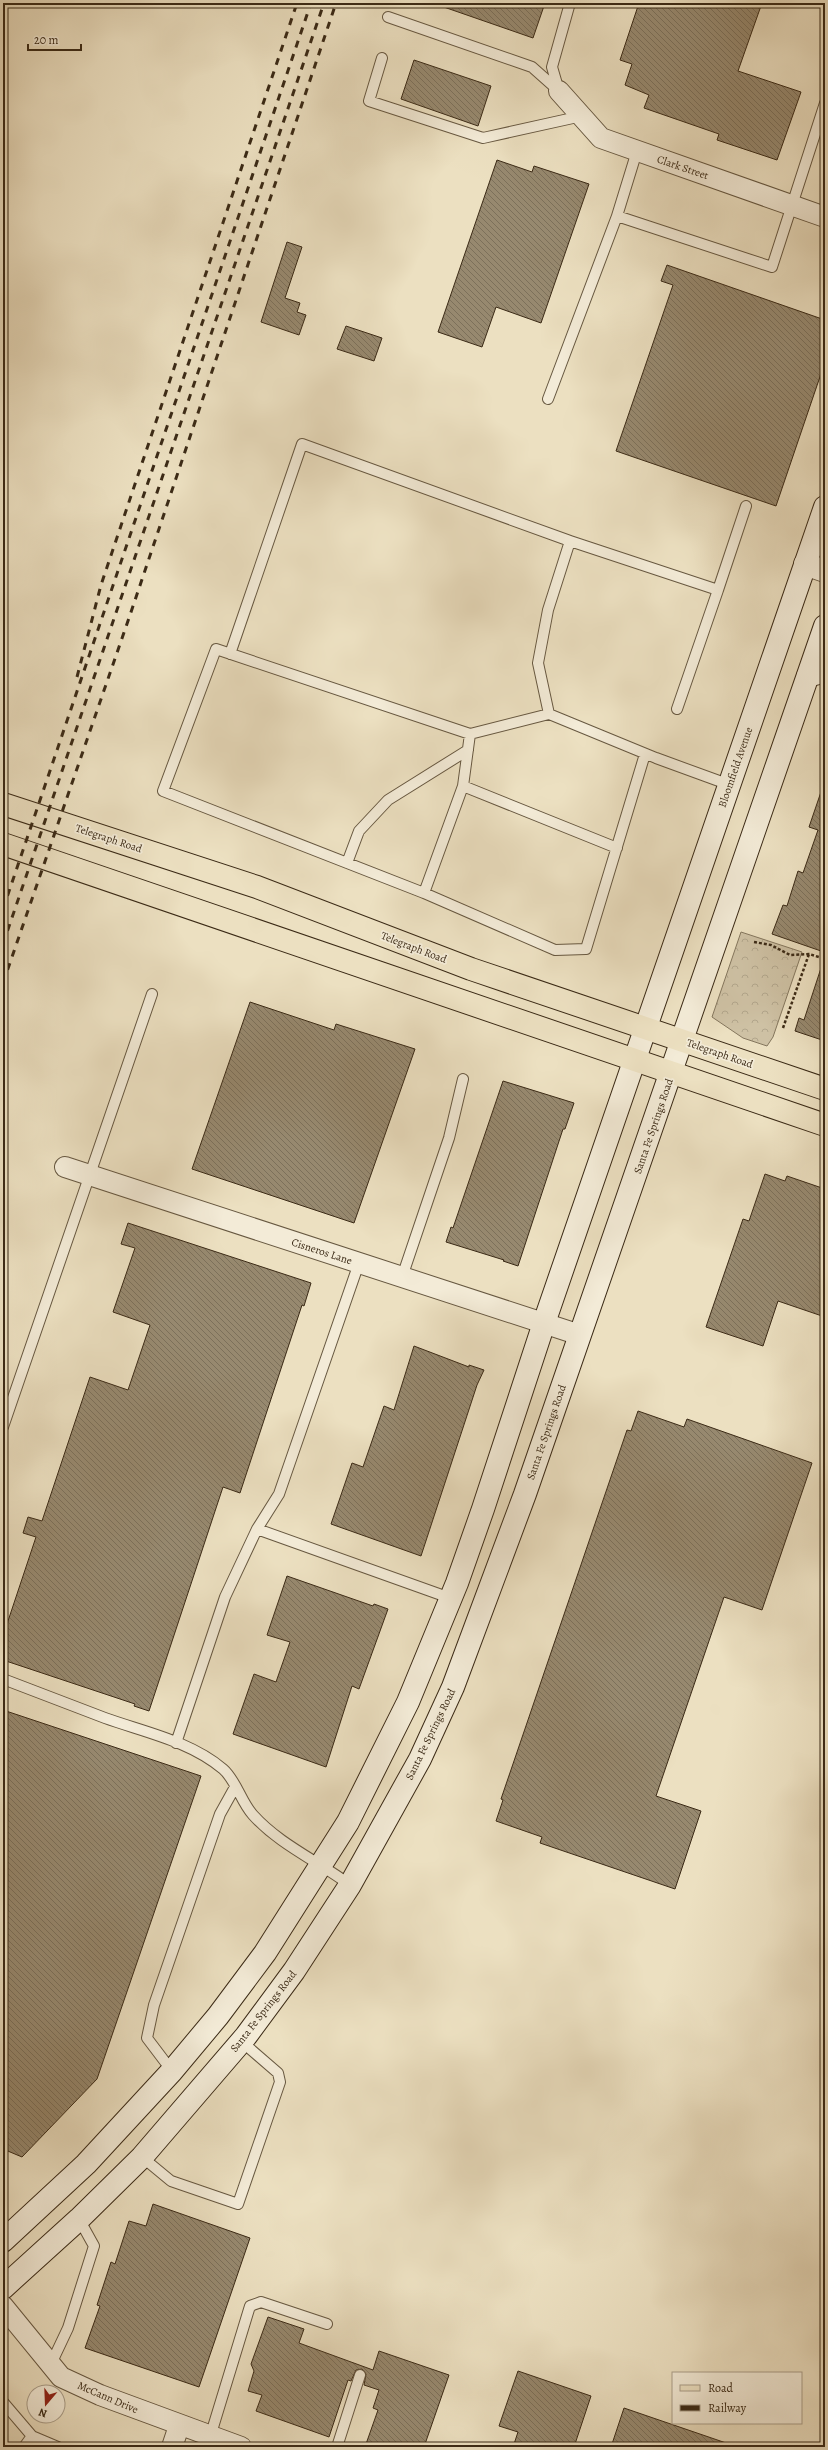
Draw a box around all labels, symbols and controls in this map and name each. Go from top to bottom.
scale bar [28,26,81,52]
text: 20 m [34,32,58,48]
street label: Clark Street [655,152,711,183]
street label: Bloomfield Avenue [715,725,756,809]
street label: Telegraph Road [74,821,144,856]
street label: Telegraph Road [379,928,449,967]
street label: Telegraph Road [685,1035,755,1072]
street label: Santa Fe Springs Road [630,1076,677,1176]
street label: Cisneros Lane [290,1235,354,1268]
street label: Santa Fe Springs Road [523,1382,570,1482]
street label: Santa Fe Springs Road [402,1686,459,1782]
street label: Santa Fe Springs Road [227,1967,300,2055]
legend [672,2372,802,2424]
street label: McCann Drive [75,2378,141,2417]
text: Road [708,2380,734,2396]
north arrow [26,2384,66,2424]
text: Railway [708,2400,747,2416]
text: N [37,2405,49,2421]

